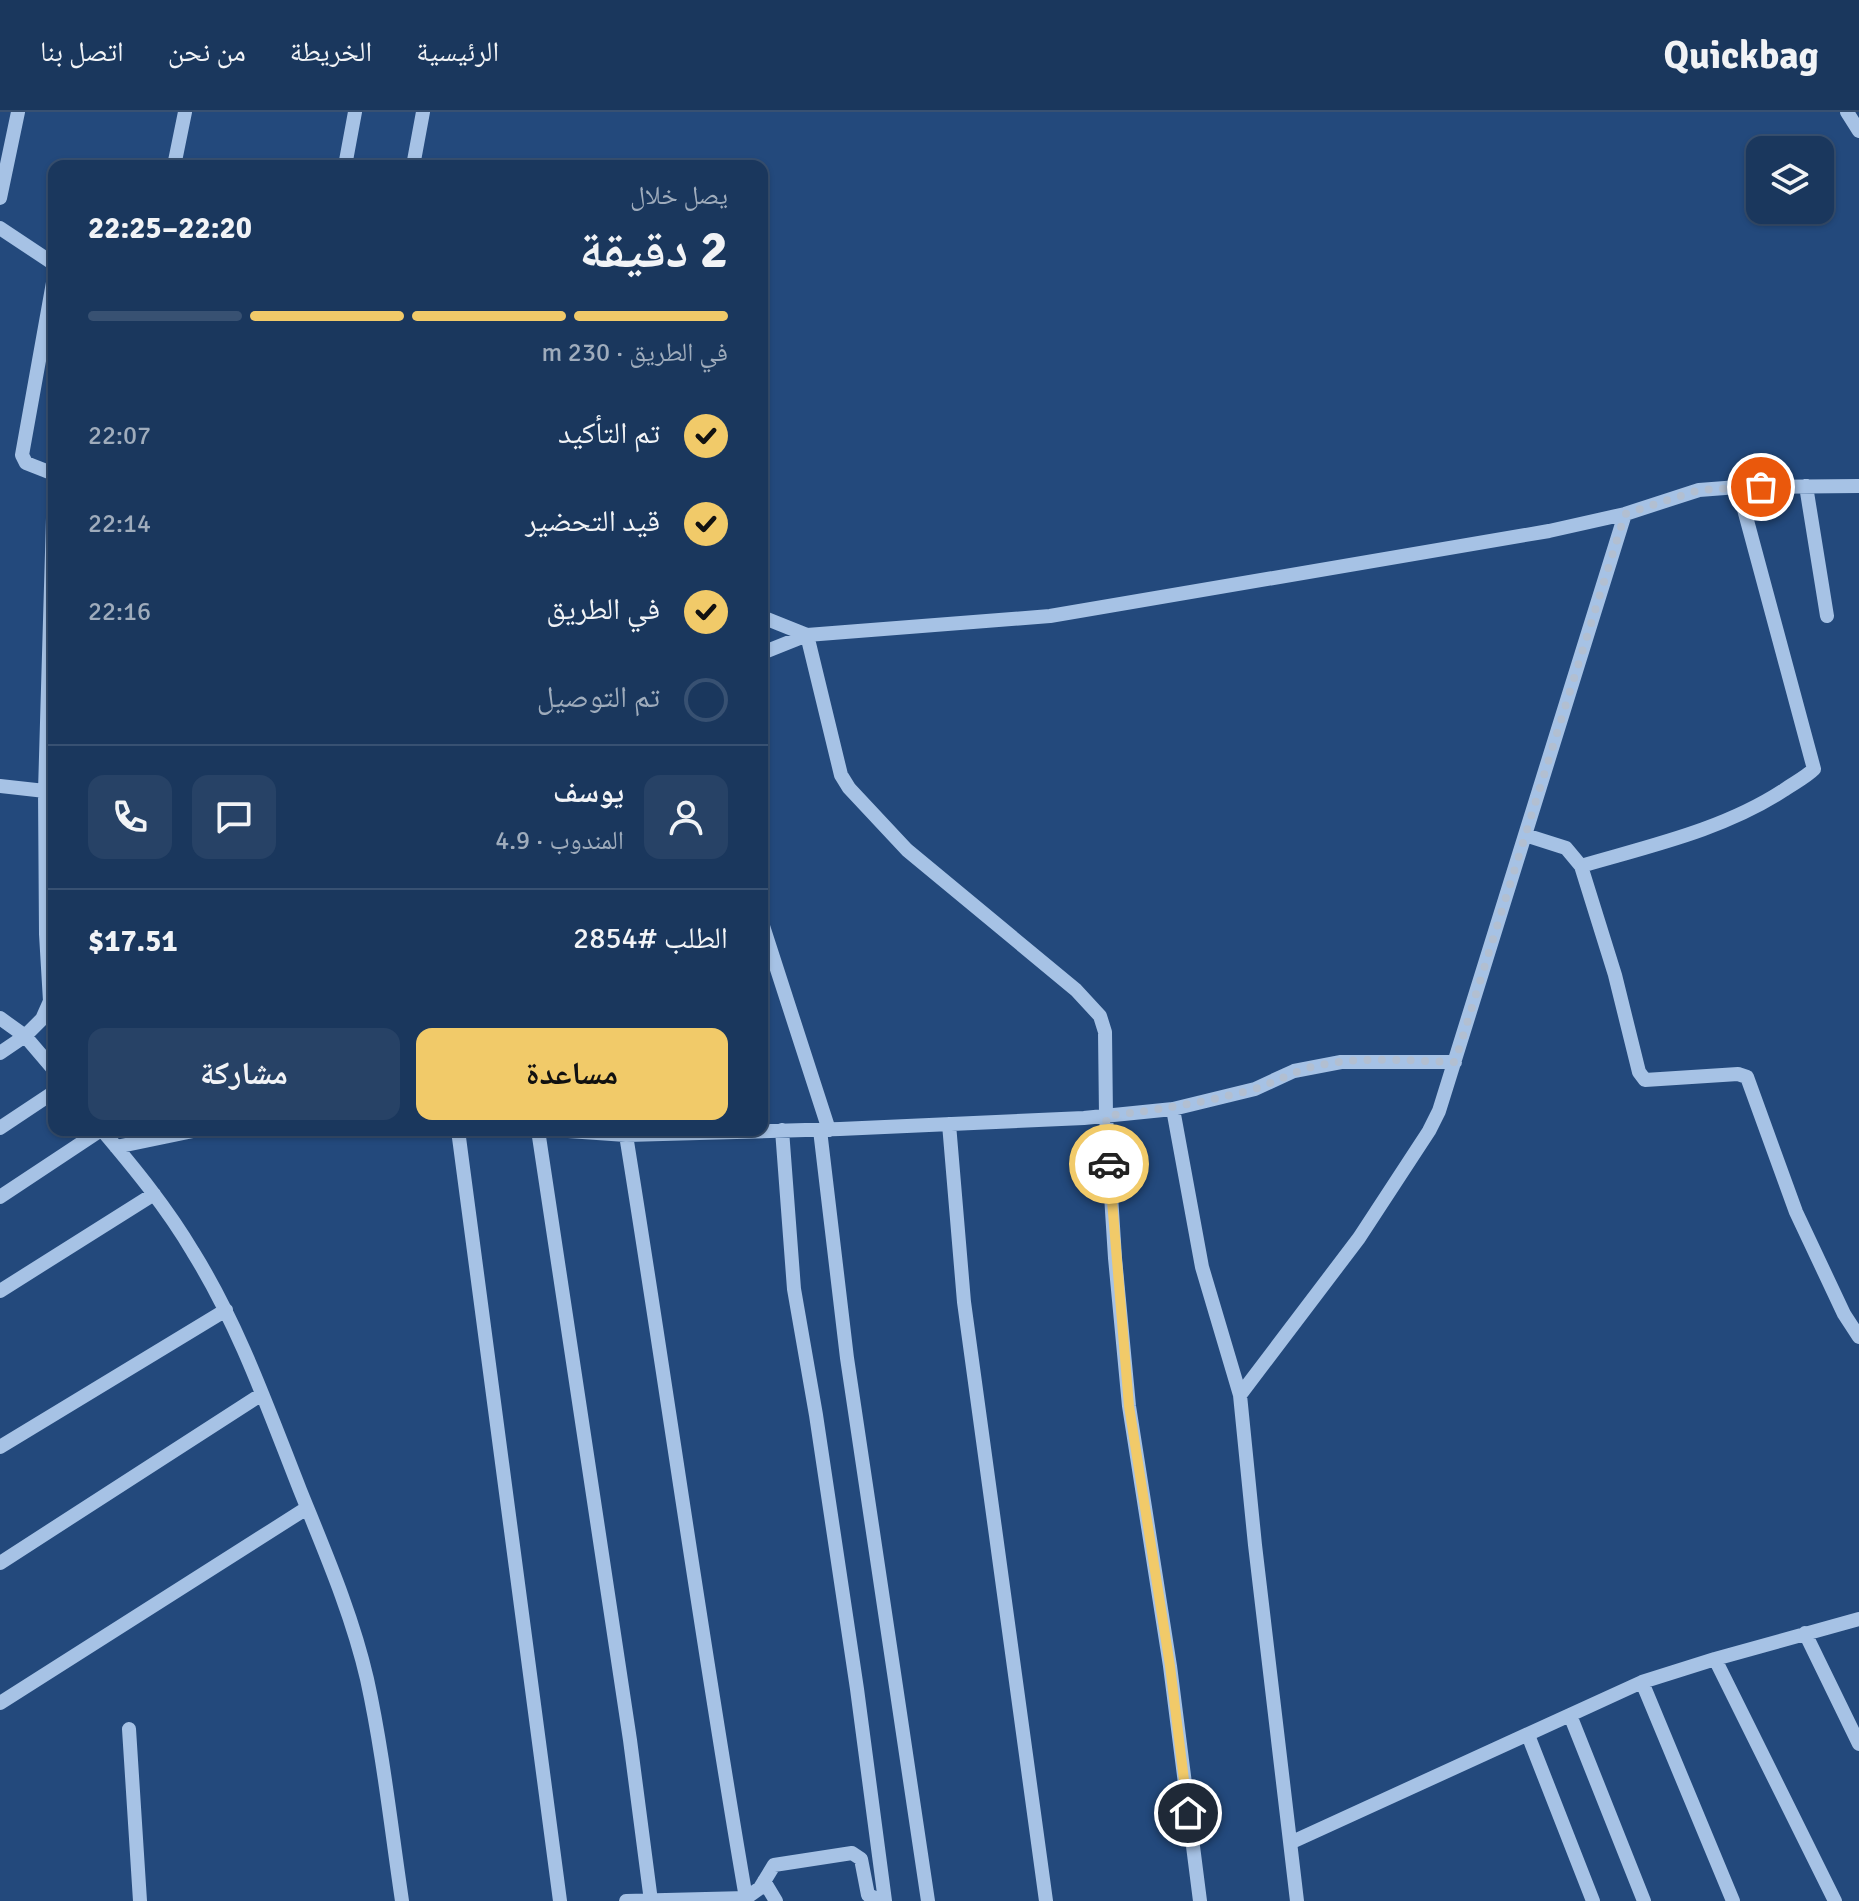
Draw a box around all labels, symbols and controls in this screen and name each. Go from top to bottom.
text: Quickbag [1663,32,1819,79]
text: اتصل بنا [40,35,124,69]
text: من نحن [168,35,246,69]
text: الخريطة [290,35,372,69]
text: الرئيسية [416,35,499,69]
map controls [1746,136,1834,224]
button: layers [1746,136,1834,224]
text: يصل خلال [630,180,728,212]
text: 22:20–22:25 [88,210,252,247]
text: 2 دقيقة [579,218,728,282]
text: في الطريق · 230 m [541,337,728,369]
icon: check [684,414,728,458]
text: تم التأكيد [558,415,660,452]
text: 22:07 [88,420,151,452]
pin [1727,453,1795,521]
icon: bag [1739,465,1783,509]
icon: check [684,502,728,546]
text: قيد التحضير [525,503,660,540]
text: 22:14 [88,508,151,540]
icon: check [684,590,728,634]
text: في الطريق [546,591,660,628]
text: 22:16 [88,596,151,628]
text: تم التوصيل [537,679,660,716]
text: يوسف [553,774,624,811]
button: phone [88,775,172,859]
button: chat [192,775,276,859]
button: person [644,775,728,859]
text: المندوب · 4.9 [495,825,624,857]
text: الطلب #2854 [573,920,728,957]
text: $17.51 [88,923,178,960]
button: مشاركة [88,1028,400,1120]
button: مساعدة [416,1028,728,1120]
courier [1069,1124,1149,1204]
icon: car [1087,1142,1131,1186]
pin [1154,1779,1222,1847]
icon: home [1166,1791,1210,1835]

